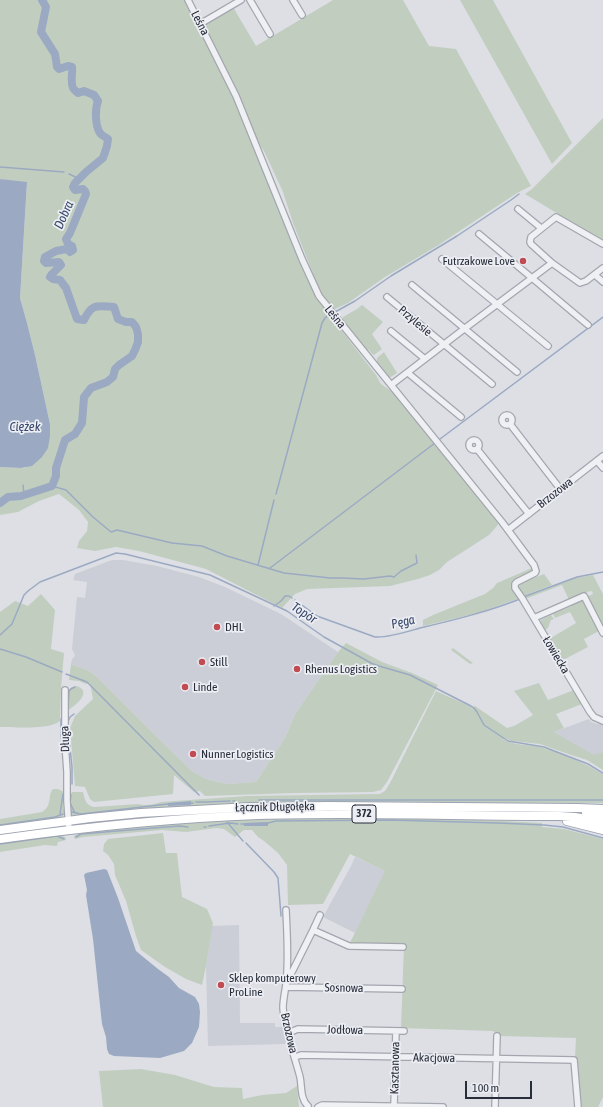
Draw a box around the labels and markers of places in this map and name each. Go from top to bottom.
place label: Futrzakowe Love [442,254,515,268]
marker: Futrzakowe Love [518,256,528,266]
place label: DHL [225,620,243,634]
marker: DHL [212,622,222,632]
place label: Still [210,655,228,669]
marker: Still [197,657,207,667]
place label: Rhenus Logistics [305,662,377,676]
marker: Rhenus Logistics [292,664,302,674]
place label: Linde [193,680,217,694]
marker: Linde [180,682,190,692]
place label: Nunner Logistics [201,747,273,761]
marker: Nunner Logistics [188,749,198,759]
place label: Sklep komputerowy ProLine [229,971,316,999]
marker: Sklep komputerowy ProLine [216,980,226,990]

